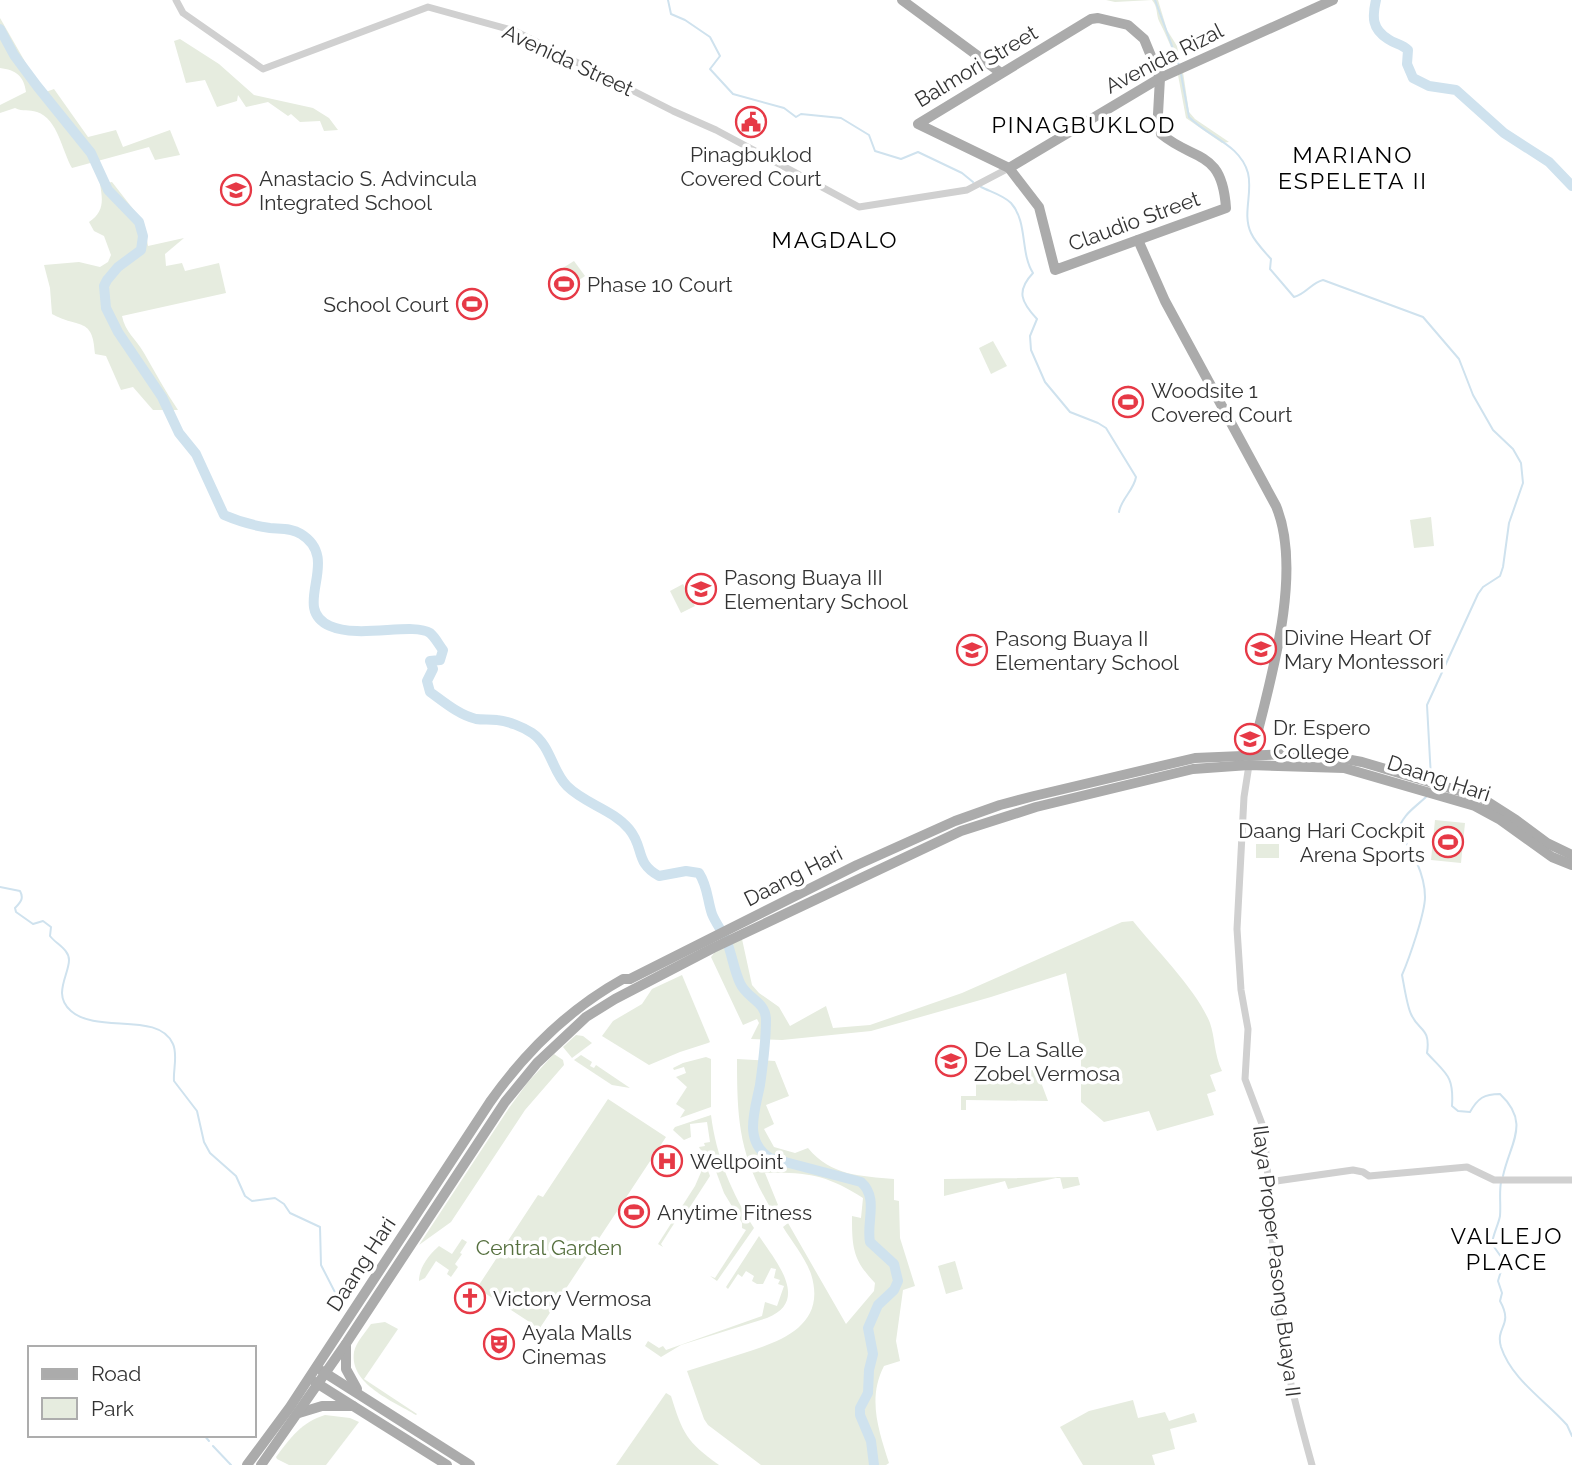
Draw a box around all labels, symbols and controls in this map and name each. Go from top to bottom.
street label: Avenida Rizal [1101,17,1227,98]
street label: Avenida Street [499,19,637,101]
street label: Balmori Street [910,20,1042,112]
public building icon: Pinagbuklod Covered Court [734,105,768,139]
district label: PINAGBUKLOD [991,111,1177,138]
district label: MARIANO ESPELETA II [1278,141,1428,194]
place label: Pinagbuklod Covered Court [680,142,822,191]
place label: Anastacio S. Advincula Integrated School [259,166,477,215]
school or university icon: Anastacio S. Advincula Integrated School [219,173,253,207]
street label: Claudio Street [1065,186,1203,256]
district label: MAGDALO [771,226,899,253]
sports icon: Phase 10 Court [547,267,581,301]
place label: Phase 10 Court [587,272,733,297]
sports icon: School Court [455,287,489,321]
place label: School Court [323,292,449,317]
place label: Woodsite 1 Covered Court [1151,378,1292,427]
sports icon: Woodsite 1 Covered Court [1111,385,1145,419]
place label: Pasong Buaya III Elementary School [724,565,908,614]
school or university icon: Pasong Buaya III Elementary School [684,572,718,606]
place label: Divine Heart Of Mary Montessori [1284,625,1444,674]
place label: Pasong Buaya II Elementary School [995,626,1179,675]
school or university icon: Divine Heart Of Mary Montessori [1244,632,1278,666]
school or university icon: Pasong Buaya II Elementary School [955,633,989,667]
place label: Dr. Espero College [1273,715,1370,764]
school or university icon: Dr. Espero College [1233,722,1267,756]
street label: Daang Hari [1384,750,1494,806]
place label: Daang Hari Cockpit Arena Sports [1238,818,1425,867]
sports icon: Daang Hari Cockpit Arena Sports [1431,825,1465,859]
street label: Daang Hari [740,841,846,911]
place label: De La Salle Zobel Vermosa [974,1037,1120,1086]
school or university icon: De La Salle Zobel Vermosa [934,1044,968,1078]
street label: Ilaya Proper Pasong Buaya II [1248,1124,1306,1398]
hospital icon: Wellpoint [650,1144,684,1178]
place label: Wellpoint [690,1149,784,1174]
sports icon: Anytime Fitness [617,1195,651,1229]
place label: Anytime Fitness [657,1200,812,1225]
street label: Daang Hari [321,1212,401,1316]
district label: VALLEJO PLACE [1451,1222,1563,1275]
park label: Central Garden [476,1235,622,1260]
church icon: Victory Vermosa [453,1281,487,1315]
place label: Victory Vermosa [493,1286,651,1311]
place label: Ayala Malls Cinemas [522,1320,632,1369]
theatre icon: Ayala Malls Cinemas [482,1327,516,1361]
legend [28,1346,256,1437]
text: Road [91,1361,141,1386]
text: Park [91,1396,134,1421]

